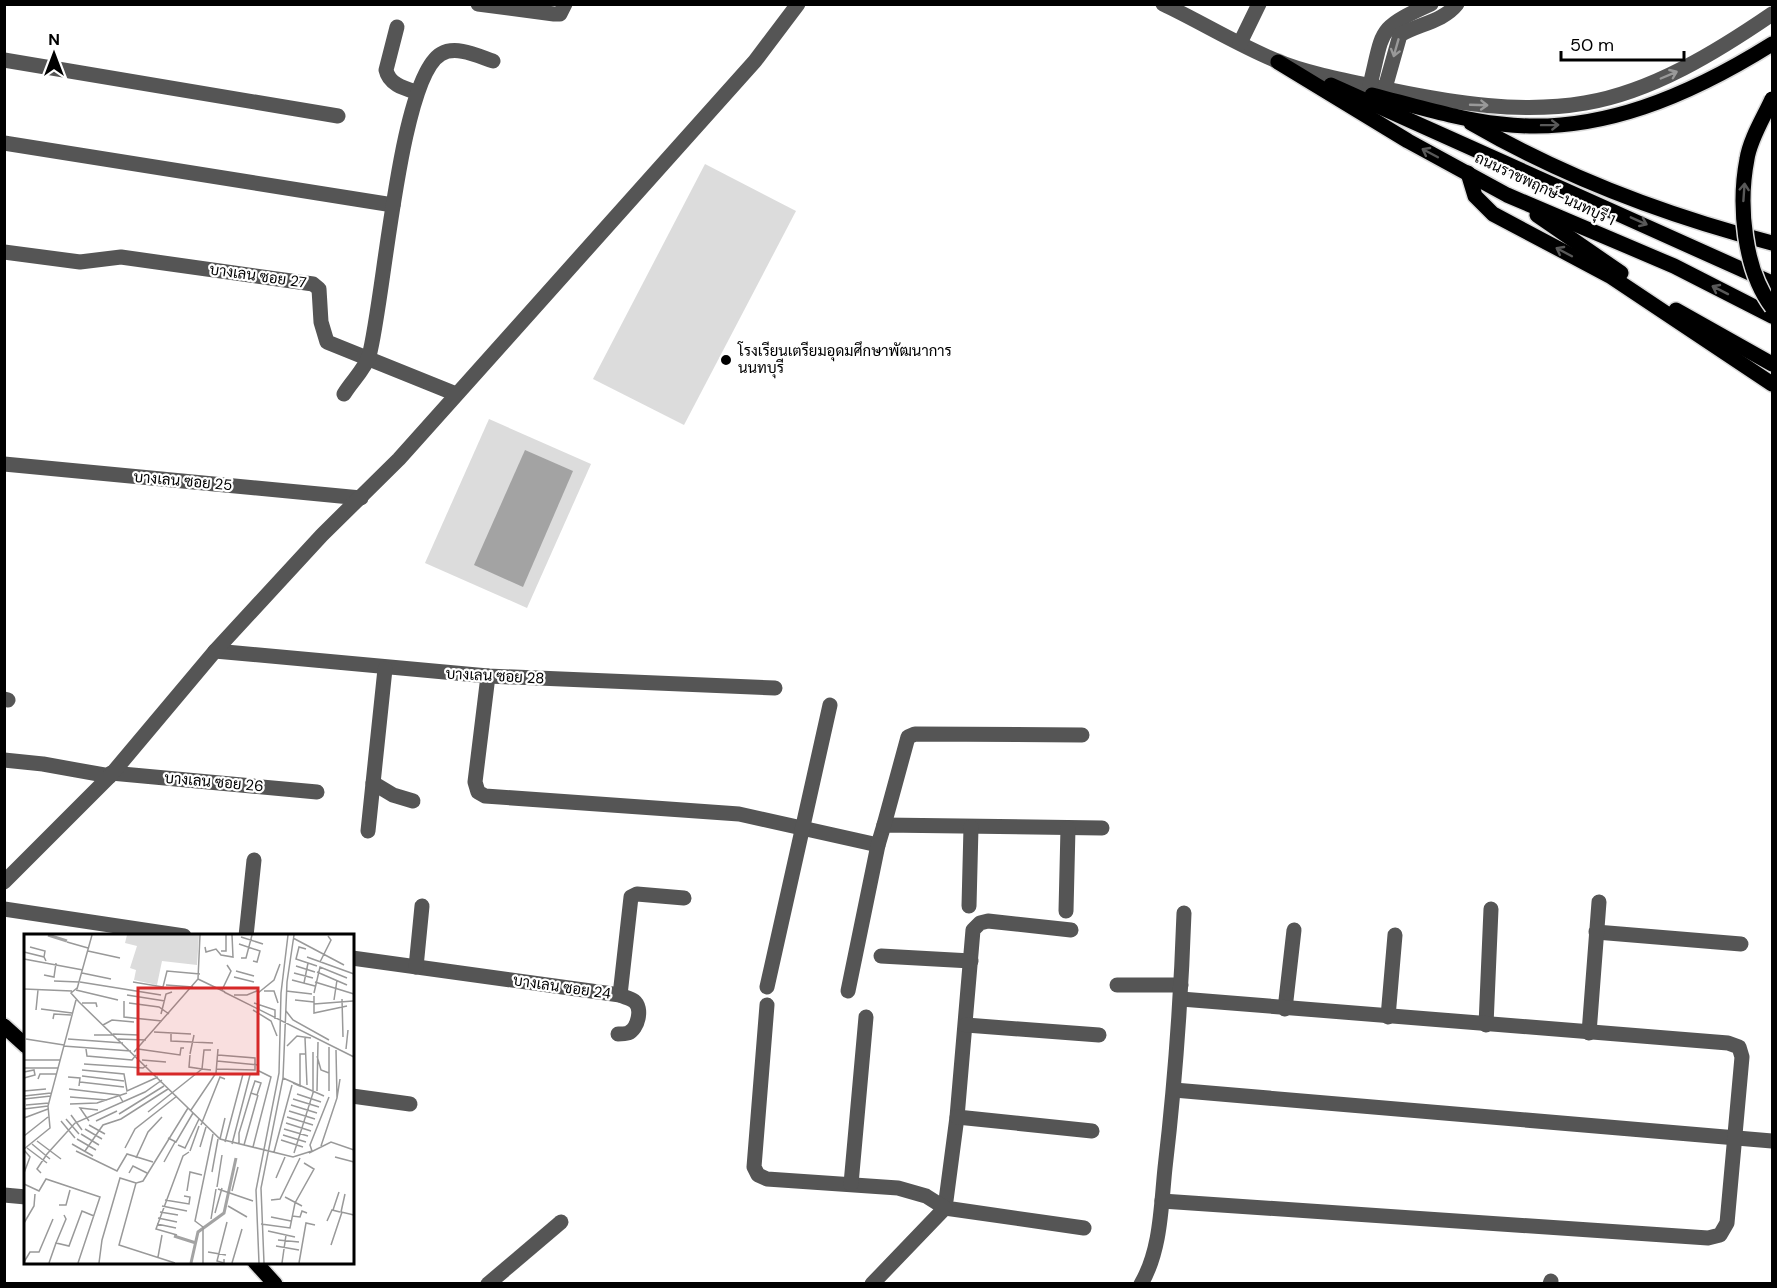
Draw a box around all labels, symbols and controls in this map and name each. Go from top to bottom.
north arrow [24,24,84,84]
scale bar [1561,24,1684,62]
text: N [48,29,60,50]
text: 50 m [1570,33,1614,57]
one-way arrow [1390,39,1401,58]
one-way arrow [1660,69,1678,80]
one-way arrow [1469,99,1489,111]
one-way arrow [1539,119,1559,130]
one-way arrow [1422,147,1439,159]
street label: ถนนราชพฤกษ์-นนทบุรี 1 [1471,148,1618,231]
one-way arrow [1739,183,1750,203]
one-way arrow [1630,216,1648,228]
one-way arrow [1555,246,1573,257]
street label: บางเลน ซอย 27 [208,259,308,293]
one-way arrow [1712,283,1730,295]
place label: โรงเรียนเตรียมอุดมศึกษาพัฒนาการ นนทบุรี [737,341,952,379]
marker: โรงเรียนเตรียมอุดมศึกษาพัฒนาการ นนทบุรี [719,353,733,367]
street label: บางเลน ซอย 25 [133,467,233,495]
street label: บางเลน ซอย 28 [445,663,545,689]
street label: บางเลน ซอย 26 [164,768,264,796]
inset map [24,934,354,1264]
street label: บางเลน ซอย 24 [512,970,612,1004]

